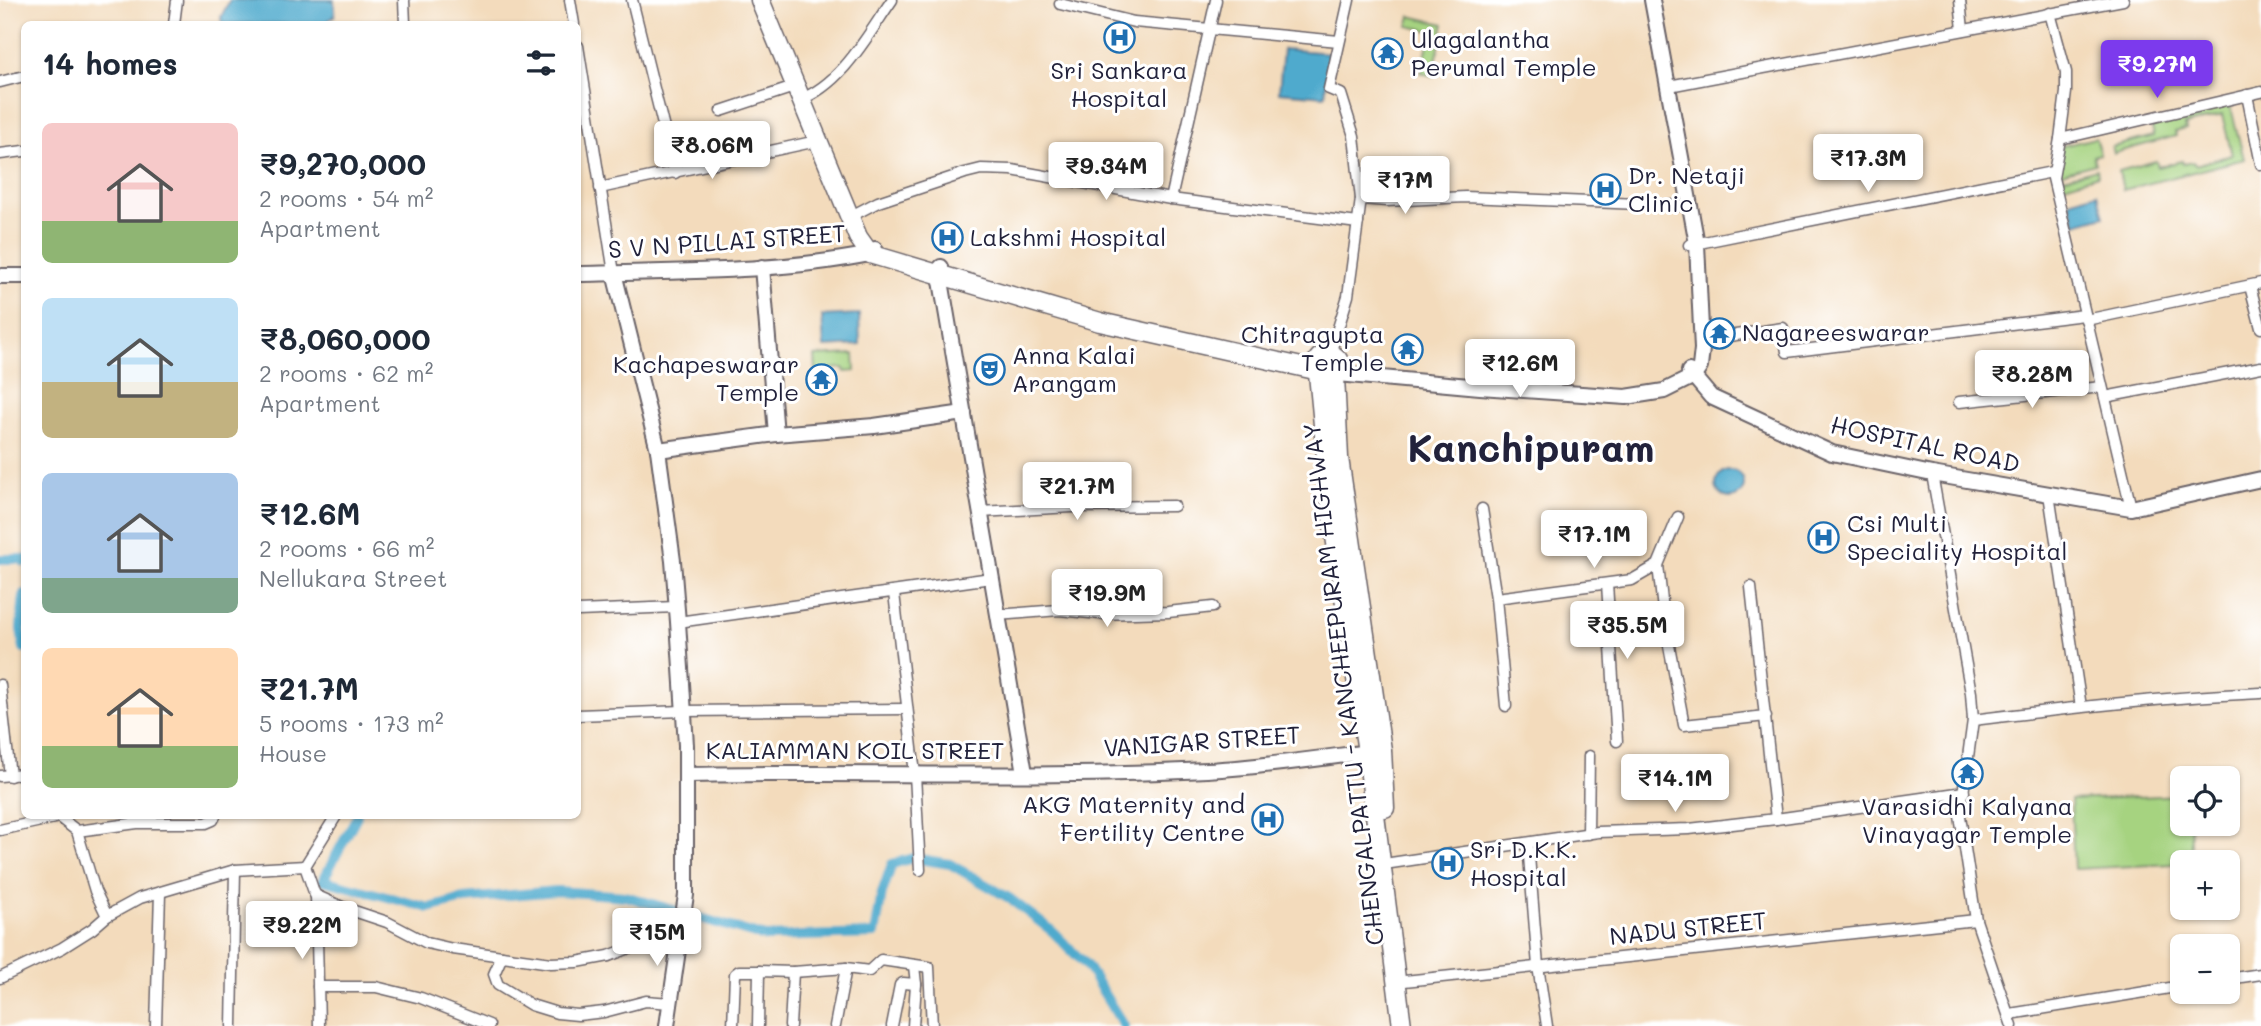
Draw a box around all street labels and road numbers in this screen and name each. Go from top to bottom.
street label: S V N PILLAI STREET [607,217,847,264]
street label: HOSPITAL ROAD [1828,408,2023,479]
street label: CHENGALPATTU - KANCHEEPURAM HIGHWAY [1295,421,1390,947]
street label: VANIGAR STREET [1102,718,1301,763]
street label: KALIAMMAN KOIL STREET [706,734,1004,765]
street label: NADU STREET [1608,904,1768,951]

